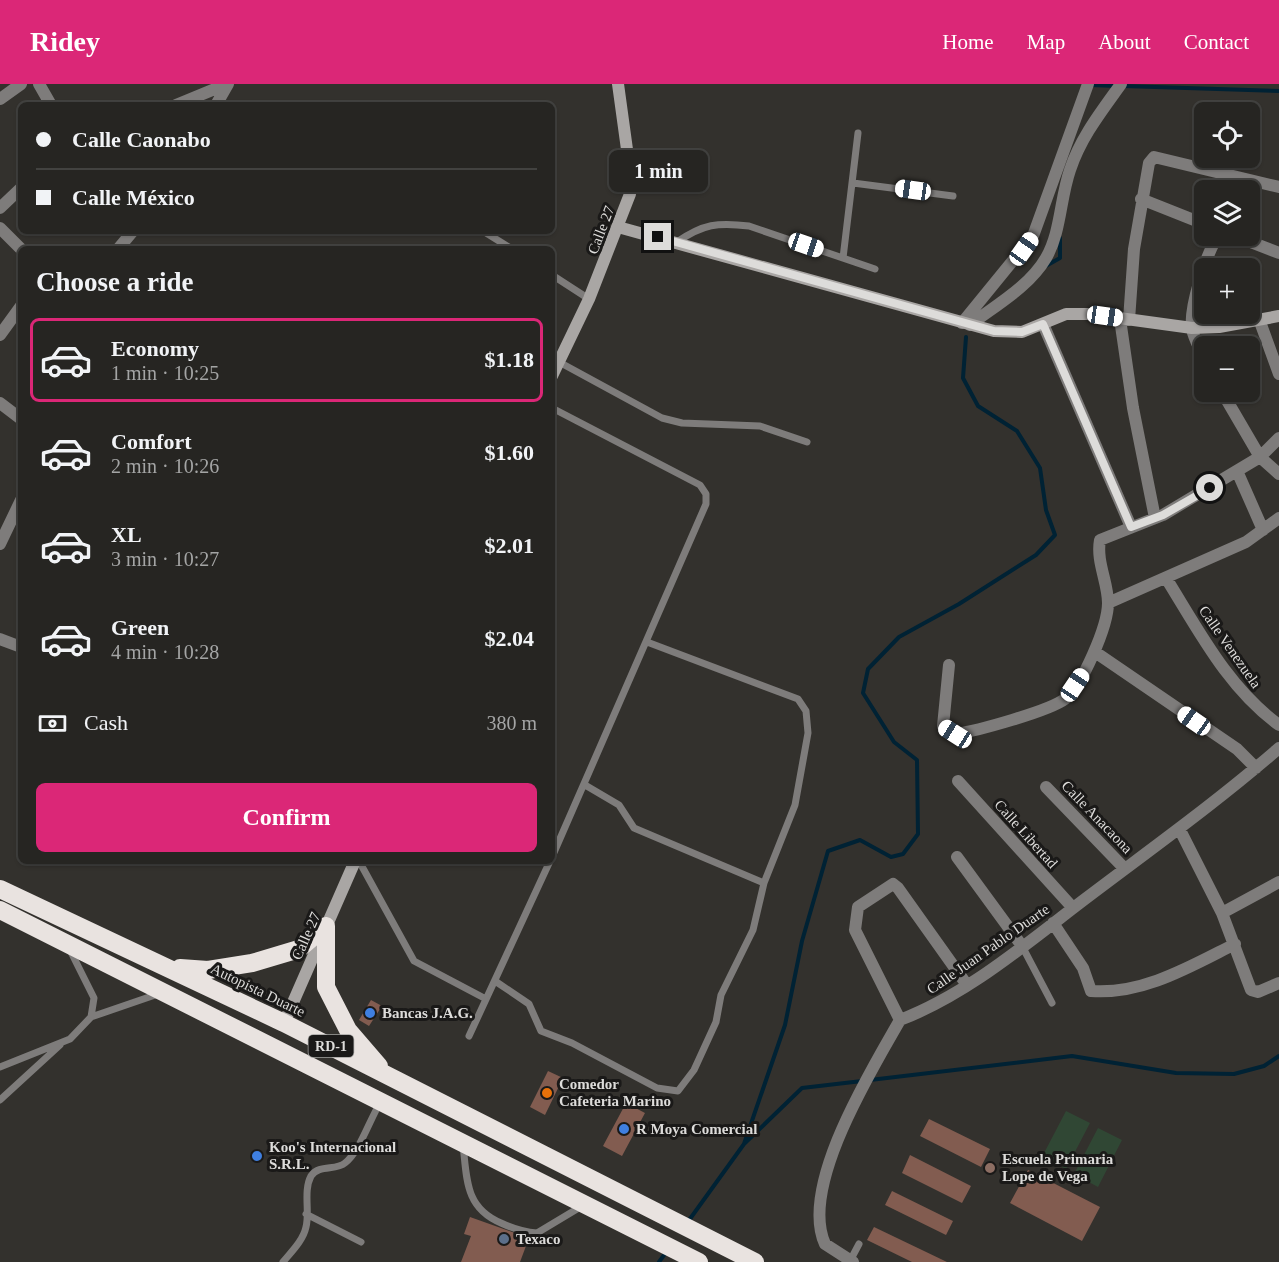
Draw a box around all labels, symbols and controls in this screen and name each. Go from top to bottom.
text: Ridey [30,26,100,57]
text: Home [942,30,994,54]
text: Map [1027,30,1065,54]
text: About [1098,30,1151,54]
text: Contact [1184,30,1249,54]
map controls [1194,102,1260,402]
button: locate [1194,102,1260,168]
text: Calle Caonabo [72,127,211,152]
callout: 1 min [608,150,708,192]
text: 1 min [634,160,683,182]
car [894,179,932,201]
button: layers [1194,180,1260,246]
text: Calle México [72,185,195,210]
street label: Calle 27 [584,203,618,256]
route end [644,223,671,250]
car [1006,229,1042,269]
car [786,231,826,259]
button: + [1194,258,1260,324]
text: Choose a ride [36,267,194,297]
car [1086,305,1124,327]
icon: car [39,333,93,387]
text: Economy [111,336,199,361]
button: − [1194,336,1260,402]
text: $1.18 [485,347,534,372]
text: 1 min · 10:25 [111,362,219,384]
icon: car [39,426,93,480]
text: Comfort [111,429,192,454]
text: $1.60 [485,440,534,465]
text: 2 min · 10:26 [111,455,219,477]
route start [1196,474,1223,501]
icon: car [39,519,93,573]
text: XL [111,522,142,547]
text: $2.01 [485,533,534,558]
text: 3 min · 10:27 [111,548,219,570]
street label: Calle Venezuela [1196,603,1264,691]
icon: car [39,612,93,666]
text: Green [111,615,169,640]
text: $2.04 [485,626,534,651]
text: 4 min · 10:28 [111,641,219,663]
car [1057,665,1093,705]
car [1174,703,1214,739]
icon: cash [36,707,69,740]
text: Cash [84,710,128,735]
text: 380 m [486,712,537,734]
car [935,717,975,751]
street label: Calle Anacaona [1058,777,1136,857]
button: Confirm [36,783,537,852]
street label: Calle Libertad [991,797,1061,872]
street label: Calle Juan Pablo Duarte [924,901,1052,997]
street label: Calle 27 [288,909,324,962]
street label: Autopista Duarte [208,960,308,1020]
place label: Bancas J.A.G. [382,1005,473,1021]
marker: Bancas J.A.G. [363,1006,377,1020]
road number: RD-1 [308,1035,354,1057]
place label: Comedor Cafeteria Marino [559,1076,671,1109]
marker: Comedor Cafeteria Marino [540,1086,554,1100]
place label: R Moya Comercial [636,1121,757,1137]
marker: R Moya Comercial [617,1122,631,1136]
place label: Koo's Internacional S.R.L. [269,1139,396,1172]
marker: Koo's Internacional S.R.L. [250,1149,264,1163]
place label: Escuela Primaria Lope de Vega [1002,1151,1114,1184]
marker: Escuela Primaria Lope de Vega [983,1161,997,1175]
place label: Texaco [516,1231,560,1247]
marker: Texaco [497,1232,511,1246]

